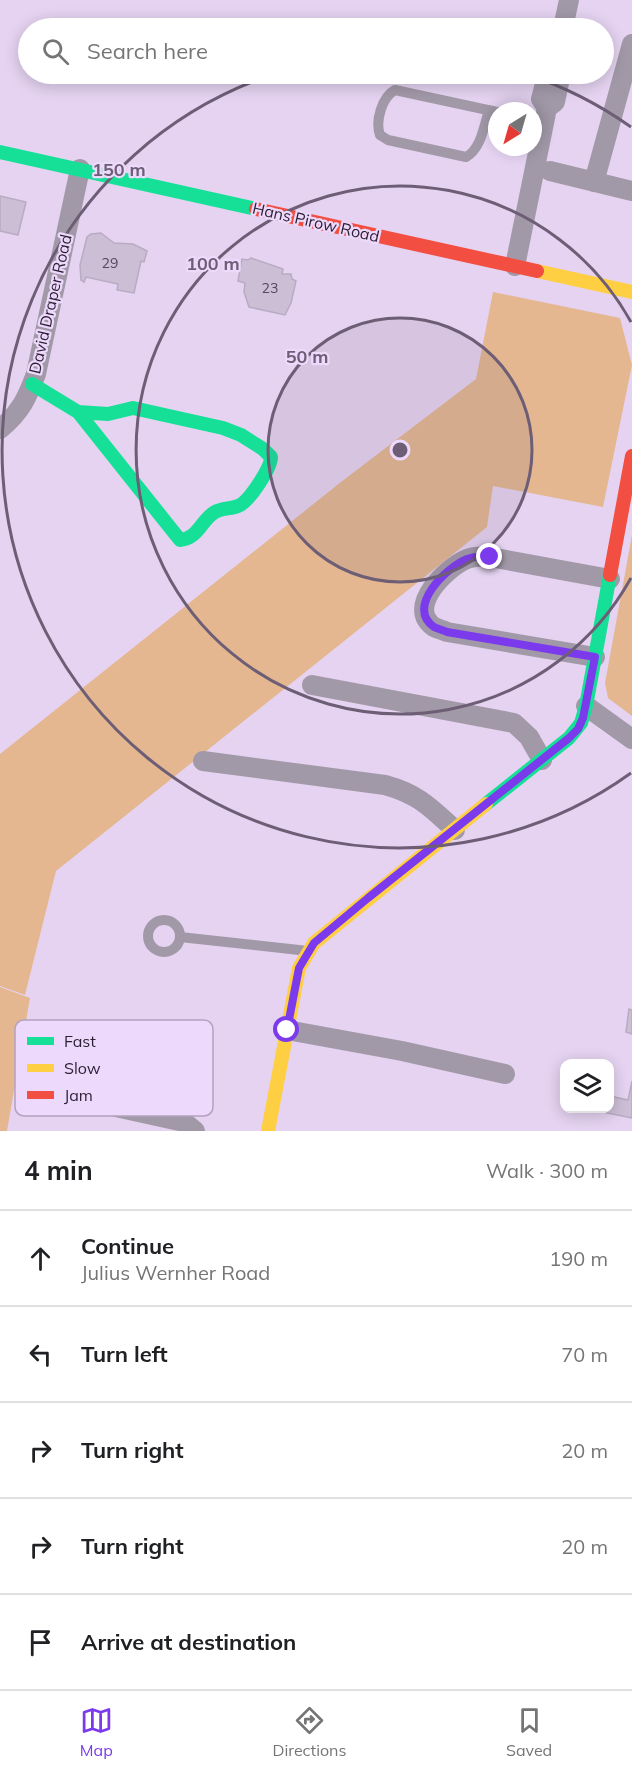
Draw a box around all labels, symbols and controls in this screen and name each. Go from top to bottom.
search box [18,18,614,84]
icon: search [39,35,72,68]
text: Search here [87,37,208,65]
north arrow [488,102,542,156]
text: 150 m [92,158,146,181]
street label: Hans Pirow Road [251,198,381,246]
street label: David Draper Road [24,232,76,376]
text: 100 m [186,252,240,275]
house number: 29 [102,254,118,272]
house number: 23 [262,279,278,297]
text: 50 m [286,345,328,368]
centre of rings [390,440,410,460]
route end [476,543,502,569]
route start [273,1016,299,1042]
legend [15,1020,213,1116]
text: Fast [64,1031,96,1051]
text: Slow [64,1058,101,1078]
map controls [560,1059,614,1113]
button: layers [560,1059,614,1113]
text: Jam [64,1085,93,1105]
text: 4 min [24,1154,93,1187]
text: Walk · 300 m [486,1158,608,1183]
text: Continue [81,1232,174,1260]
icon: ahead [24,1242,57,1275]
text: 190 m [549,1246,608,1271]
text: Julius Wernher Road [81,1260,270,1285]
icon: left [24,1338,57,1371]
text: Turn left [81,1340,168,1368]
text: 70 m [561,1342,608,1367]
icon: right [24,1434,57,1467]
text: Turn right [81,1436,184,1464]
text: 20 m [561,1438,608,1463]
icon: right [24,1530,57,1563]
text: Turn right [81,1532,184,1560]
text: 20 m [561,1534,608,1559]
icon: arrive [24,1626,57,1659]
text: Arrive at destination [81,1628,296,1656]
tab: Map [80,1704,113,1760]
tab: Directions [272,1704,346,1760]
tab: Saved [506,1704,552,1760]

